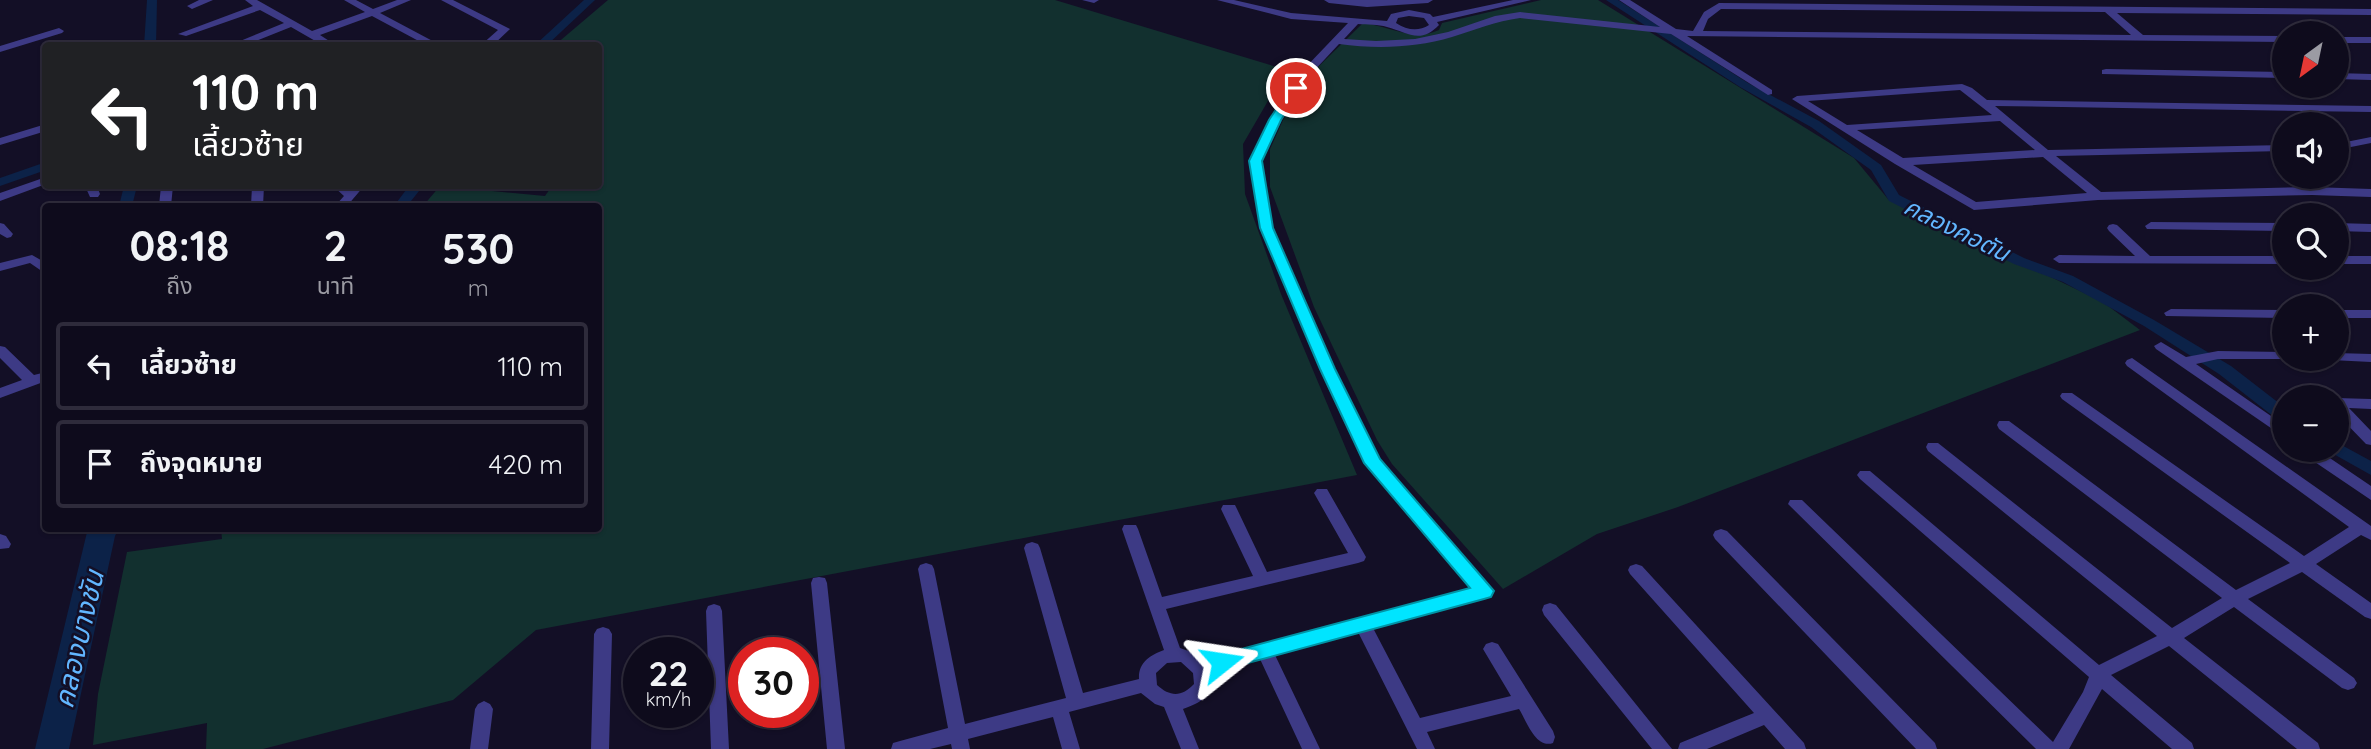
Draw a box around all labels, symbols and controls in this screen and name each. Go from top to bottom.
north arrow [2272,21,2348,98]
map controls [2272,21,2349,462]
pin [1266,58,1326,118]
text: 110 m [192,61,319,122]
icon: arrive [1277,69,1315,107]
icon: left [77,70,168,161]
button: sound [2272,112,2349,189]
text: เลี้ยวซ้าย [192,124,304,164]
water label: คลองคอตัน [1899,191,2016,268]
button: search [2272,203,2349,280]
text: 08:18 [130,219,229,272]
text: 2 [324,219,347,272]
text: 530 [442,222,514,275]
text: ถึง [166,271,193,300]
text: นาที [317,271,354,300]
text: m [468,273,489,302]
button: + [2272,294,2349,371]
icon: left [81,347,119,385]
text: เลี้ยวซ้าย [140,348,237,381]
text: 110 m [497,350,563,383]
button: − [2272,385,2349,462]
icon: arrive [81,445,119,483]
text: ถึงจุดหมาย [140,446,263,479]
text: 420 m [489,448,563,481]
water label: คลองบางชัน [45,565,111,711]
position arrow [1185,625,1259,699]
speed limit sign: 30 [728,637,819,728]
text: 22 [649,651,688,695]
text: km/h [646,688,691,711]

